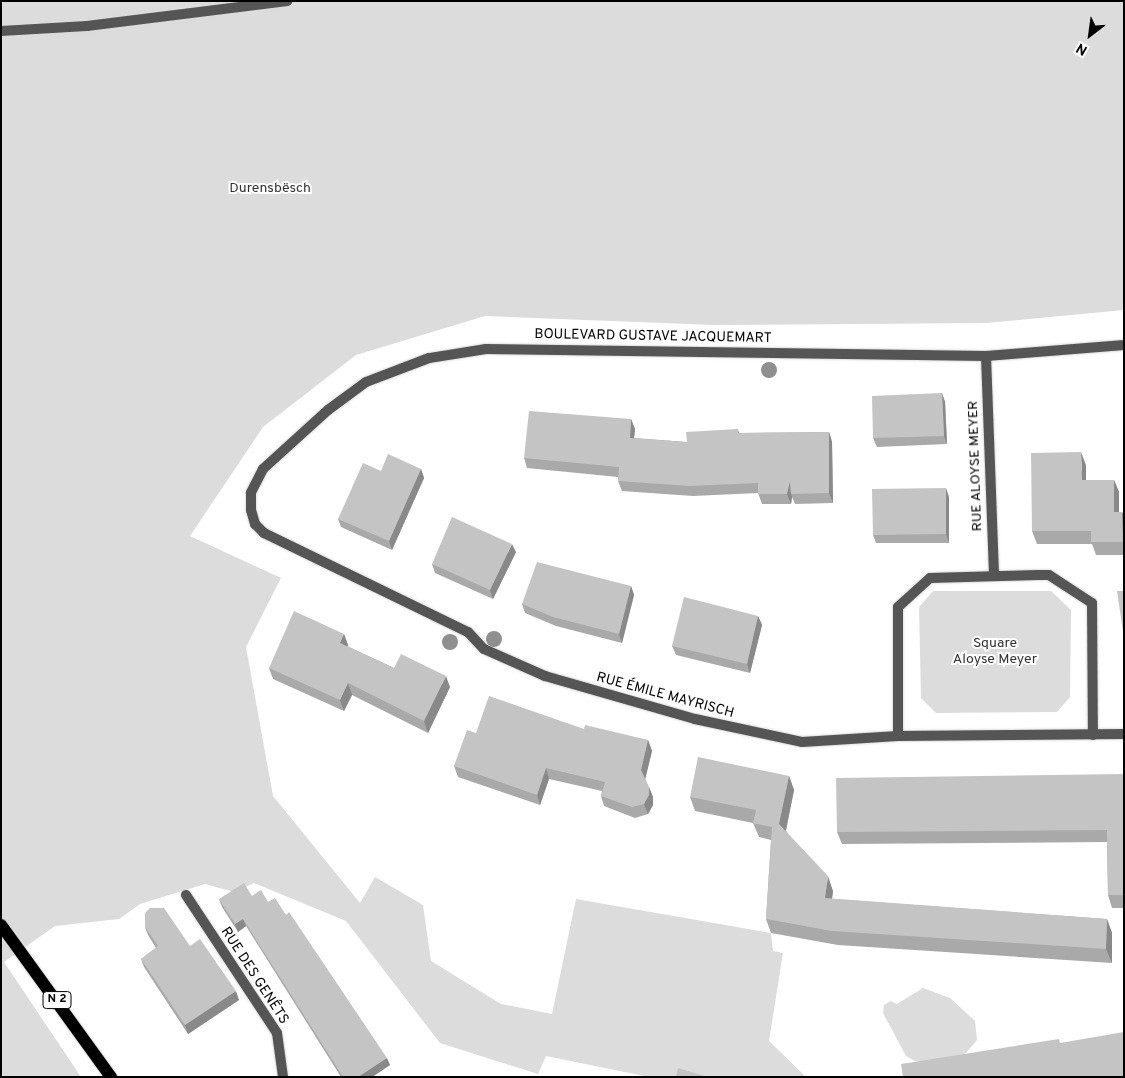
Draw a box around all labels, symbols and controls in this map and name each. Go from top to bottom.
north arrow [1065,10,1115,60]
text: N [1074,39,1091,58]
park label: Durensbësch [229,181,311,197]
street label: BOULEVARD GUSTAVE JACQUEMART [534,327,772,347]
street label: RUE ALOYSE MEYER [965,400,987,532]
park label: Square Aloyse Meyer [953,636,1037,669]
street label: RUE ÉMILE MAYRISCH [594,670,736,722]
street label: RUE DES GENÊTS [216,924,292,1028]
road number: N 2 [42,990,72,1010]

